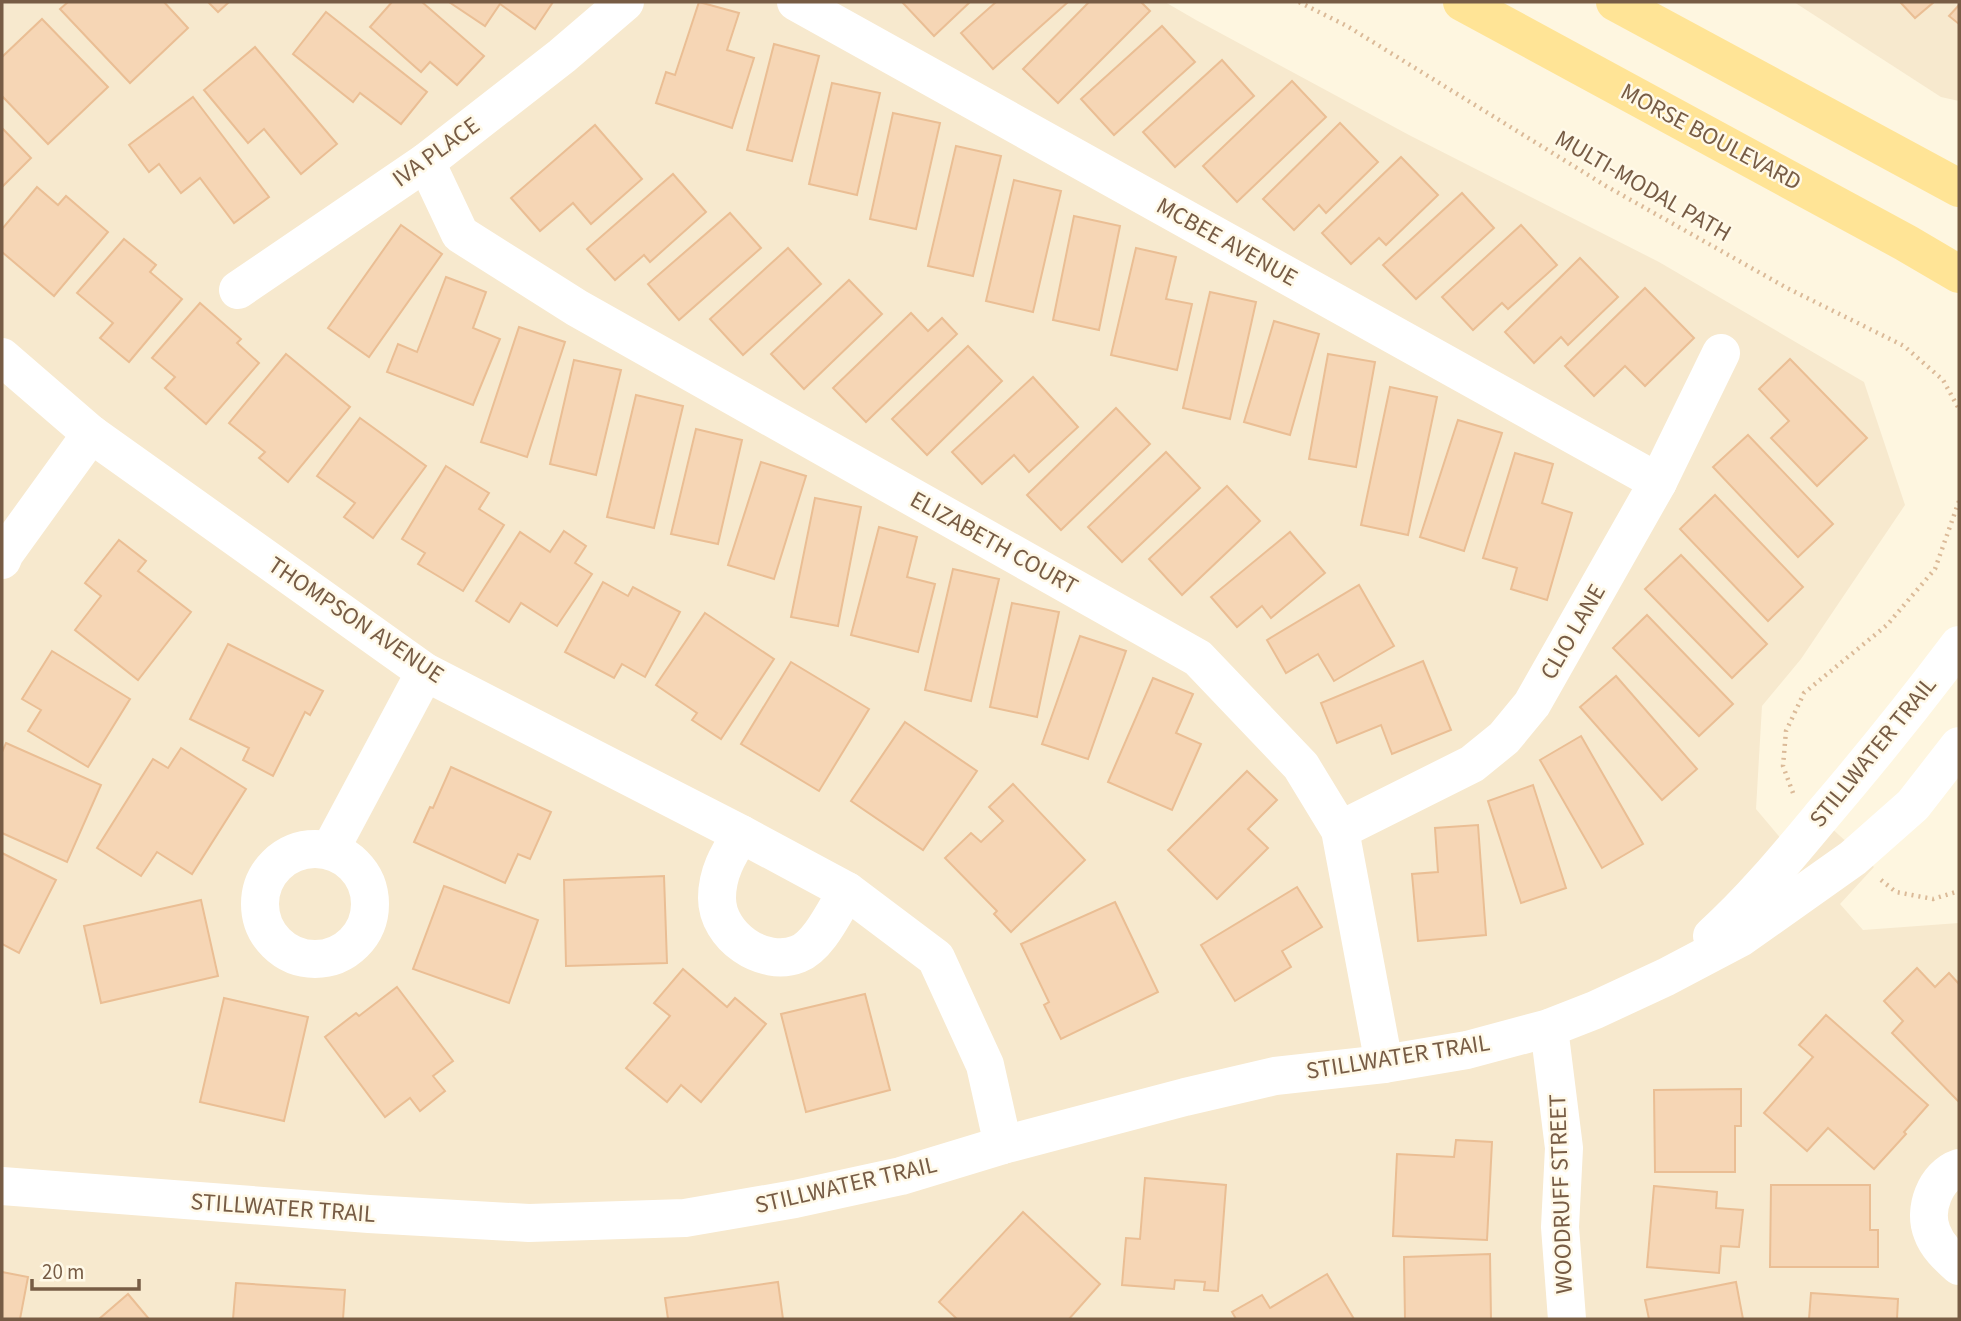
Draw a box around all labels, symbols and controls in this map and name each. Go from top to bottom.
street label: MORSE BOULEVARD [1614,75,1808,199]
street label: IVA PLACE [385,108,487,196]
street label: MULTI-MODAL PATH [1548,121,1738,251]
street label: MCBEE AVENUE [1150,189,1304,295]
street label: ELIZABETH COURT [904,482,1084,604]
street label: THOMPSON AVENUE [261,548,451,692]
street label: CLIO LANE [1532,578,1614,686]
street label: STILLWATER TRAIL [1801,669,1945,835]
street label: STILLWATER TRAIL [1304,1025,1493,1089]
street label: WOODRUFF STREET [1540,1093,1582,1295]
street label: STILLWATER TRAIL [752,1147,941,1223]
street label: STILLWATER TRAIL [189,1184,377,1232]
scale bar [32,1248,138,1292]
text: 20 m [42,1257,84,1287]

